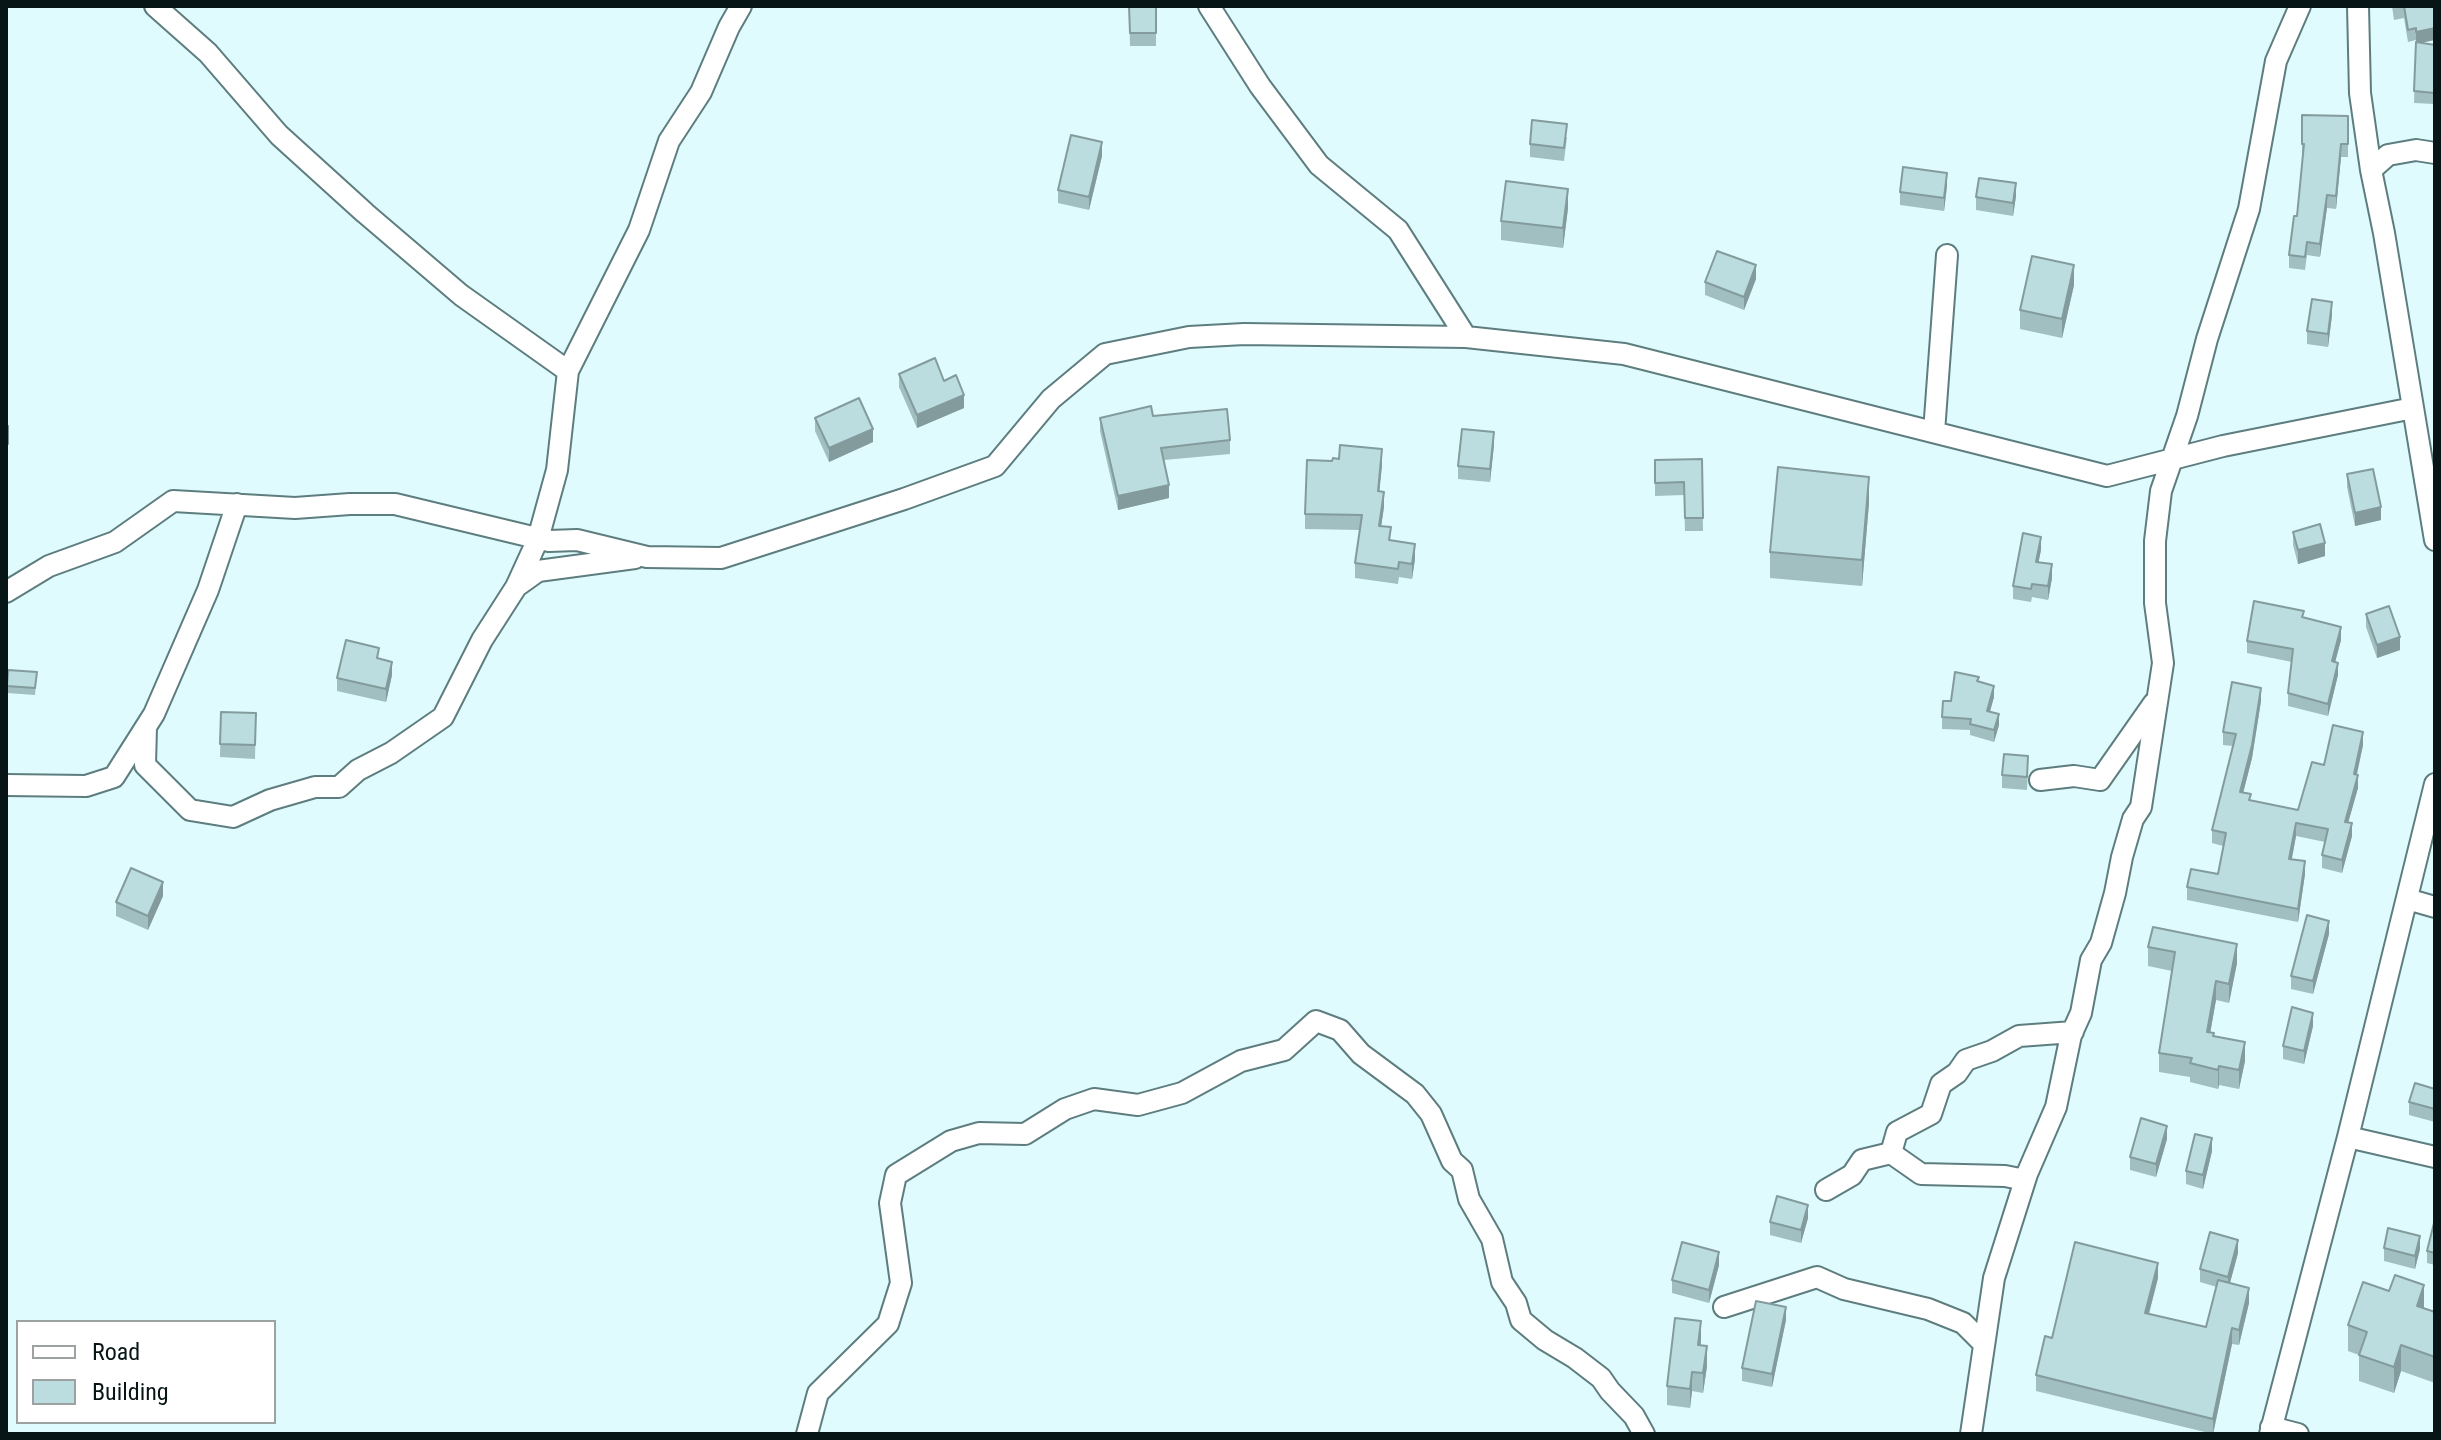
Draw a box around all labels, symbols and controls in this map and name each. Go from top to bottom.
legend [16,1320,276,1424]
text: Road [92,1338,140,1366]
text: Building [92,1378,169,1406]

